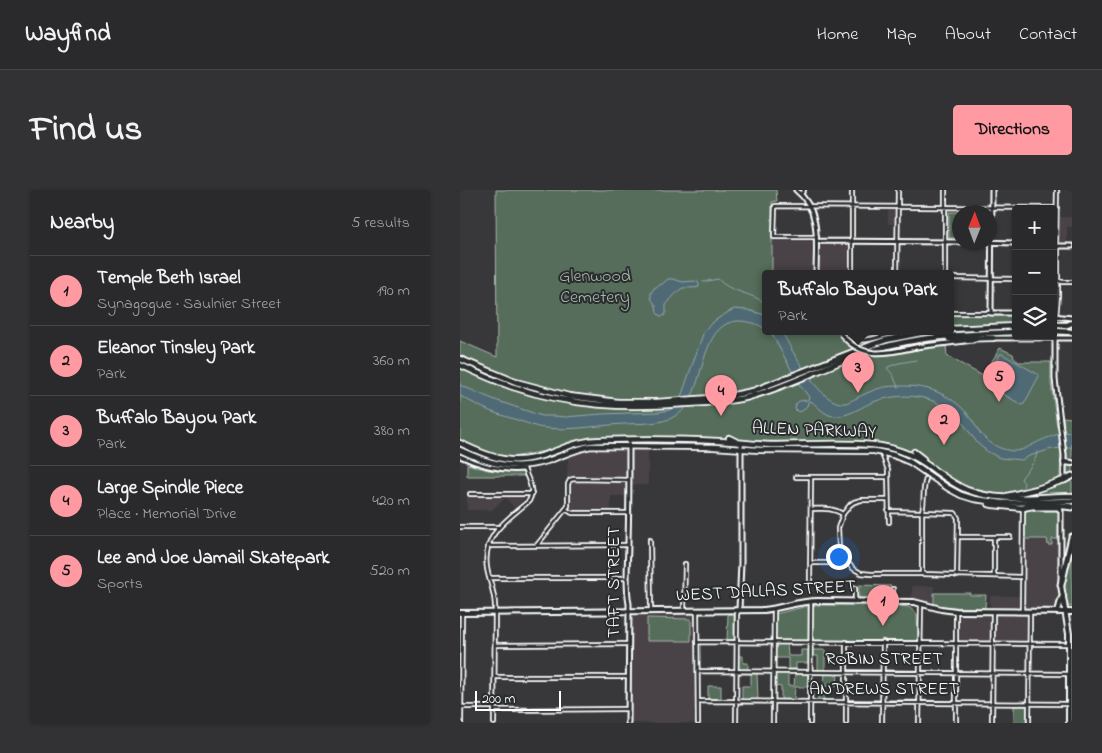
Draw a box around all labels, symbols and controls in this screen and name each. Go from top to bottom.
text: Wayfind [25,17,111,52]
text: Home [817,22,858,48]
text: Map [886,22,917,48]
text: About [945,22,991,48]
text: Contact [1019,22,1077,48]
text: Find us [30,105,142,156]
button: Directions [953,105,1072,155]
north arrow [952,205,997,250]
map controls [1012,205,1057,340]
button: + [1012,205,1057,250]
text: Nearby [50,208,114,238]
text: 5 results [351,211,410,235]
button: − [1012,250,1057,295]
park label: Glenwood Cemetery [559,264,631,311]
text: Temple Beth Israel [97,265,241,292]
popup [762,270,954,335]
text: Buffalo Bayou Park [778,277,938,304]
text: 1 [63,279,69,303]
text: 190 m [377,279,410,303]
text: Synagogue · Saulnier Street [97,292,281,316]
button: layers [1012,295,1057,340]
text: Park [778,304,807,328]
text: Eleanor Tinsley Park [97,335,255,362]
text: 2 [62,349,70,373]
text: 360 m [373,349,410,373]
pin: 3 [842,352,874,393]
pin: 5 [983,361,1015,402]
text: Park [97,362,126,386]
pin: 4 [705,375,737,416]
pin: 2 [928,404,960,445]
text: Buffalo Bayou Park [97,405,256,432]
street label: ALLEN PARKWAY [751,416,877,446]
text: 3 [63,419,69,443]
text: 380 m [374,419,410,443]
text: Park [97,432,126,456]
text: Large Spindle Piece [97,475,243,502]
text: 4 [63,489,69,513]
text: 420 m [372,489,410,513]
text: Place · Memorial Drive [97,502,237,526]
street label: TAFT STREET [602,526,628,638]
your location [826,544,852,570]
text: Lee and Joe Jamail Skatepark [97,545,330,572]
text: 5 [61,559,71,583]
text: 520 m [370,559,410,583]
text: Sports [97,572,143,596]
street label: WEST DALLAS STREET [675,574,857,610]
pin: 1 [867,585,899,626]
street label: ROBIN STREET [825,647,943,673]
street label: ANDREWS STREET [809,677,959,703]
scale bar [475,688,561,711]
text: 200 m [482,689,515,710]

